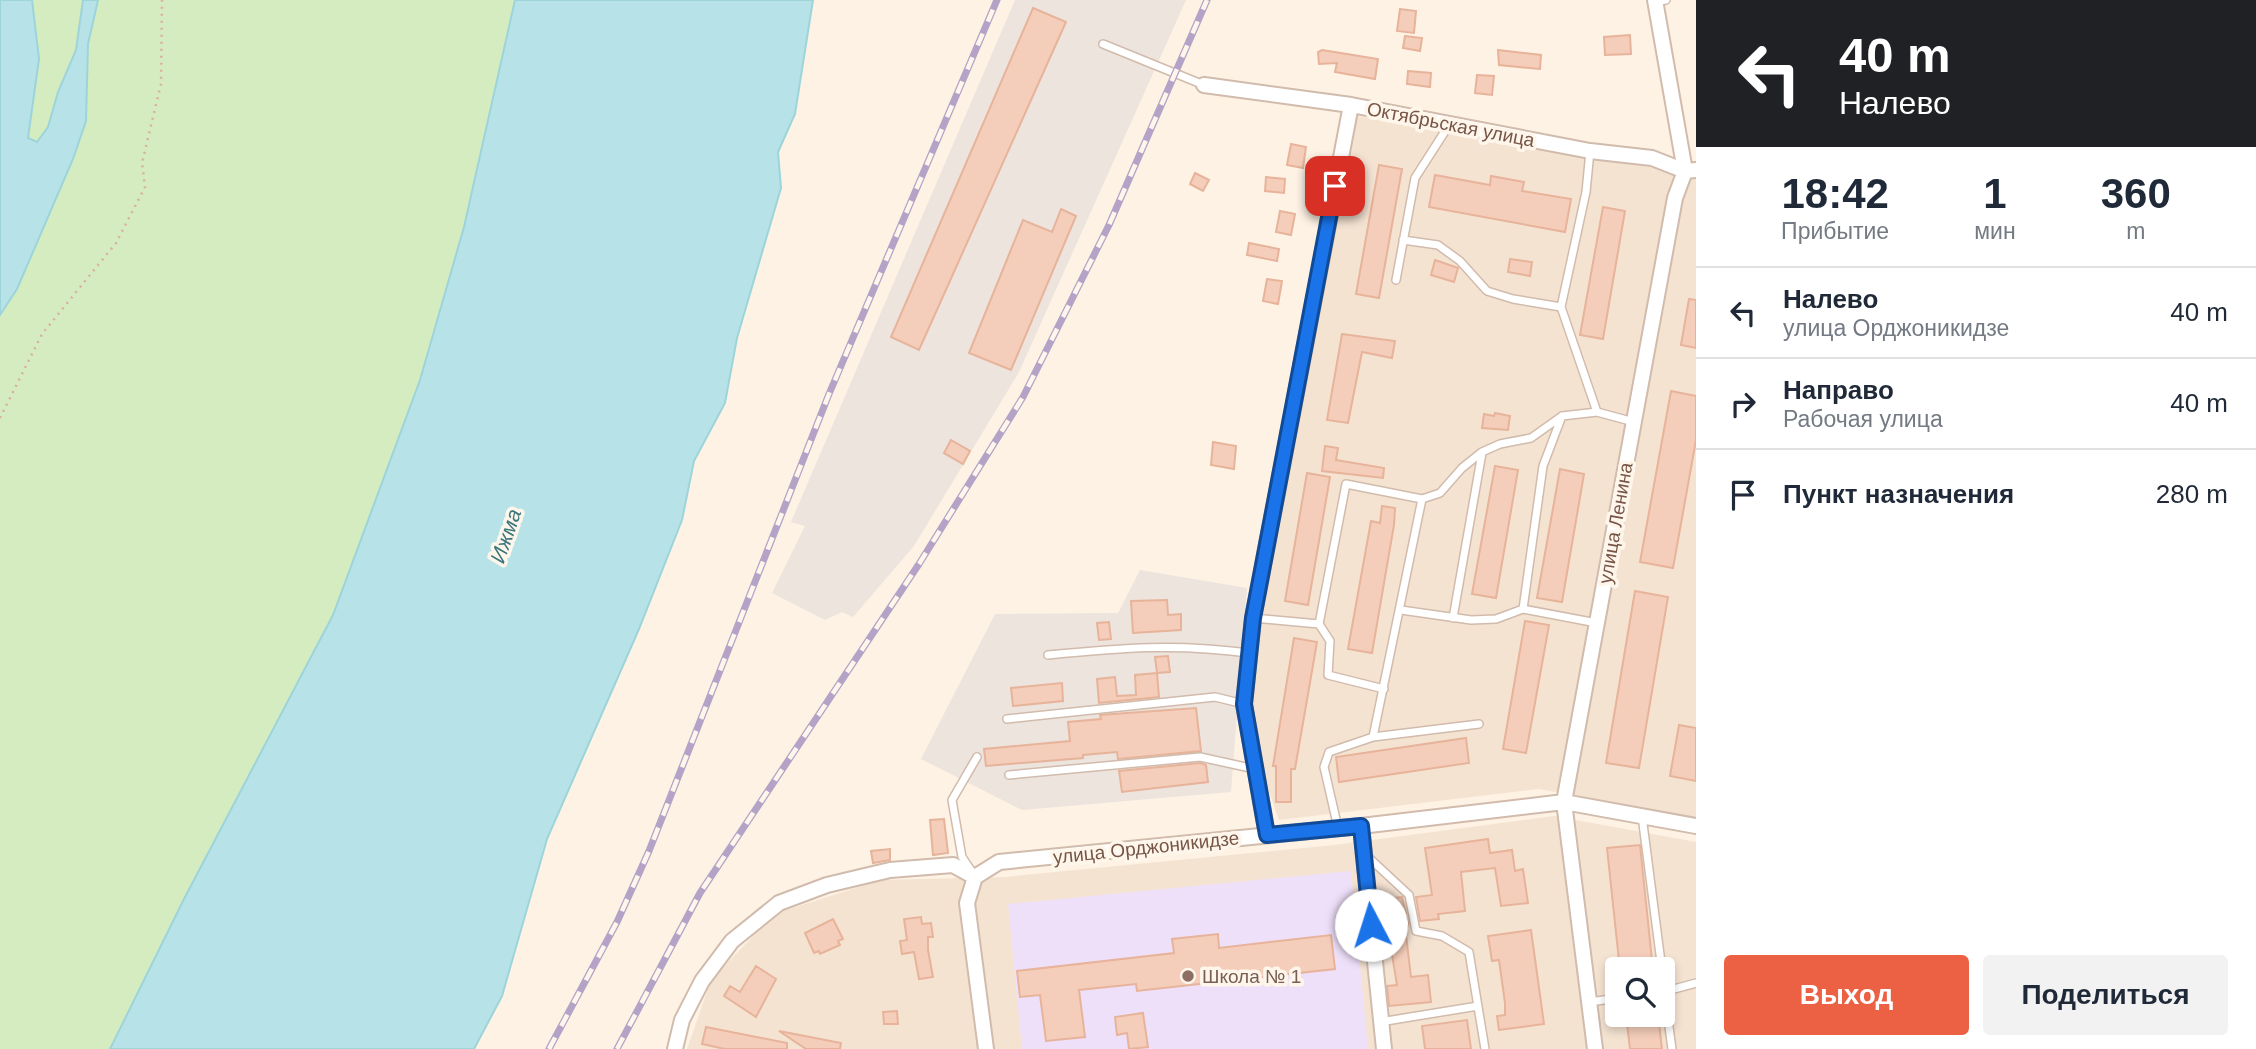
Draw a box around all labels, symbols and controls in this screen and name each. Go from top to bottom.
icon: left [1724,28,1815,119]
text: 40 m [1839,28,1951,82]
text: Налево [1839,85,1951,121]
street label: Октябрьская улица [1365,98,1537,151]
pin [1305,156,1365,216]
icon: arrive [1316,167,1354,205]
text: 18:42 [1781,170,1889,217]
text: 1 [1983,170,2007,217]
text: 360 [2101,170,2171,217]
text: Прибытие [1781,218,1889,244]
text: мин [1974,218,2016,244]
text: m [2126,218,2145,244]
text: Налево [1783,284,1878,314]
icon: left [1724,294,1762,332]
text: 40 m [2170,297,2228,327]
text: улица Орджоникидзе [1783,315,2009,341]
text: Направо [1783,375,1894,405]
icon: right [1724,385,1762,423]
text: 40 m [2170,388,2228,418]
text: Рабочая улица [1783,406,1943,432]
street label: улица Ленина [1594,460,1637,585]
icon: arrive [1724,476,1762,514]
text: Пункт назначения [1783,479,2014,509]
text: 280 m [2156,479,2228,509]
water label: Ижма [486,506,525,566]
street label: улица Орджоникидзе [1052,827,1240,868]
position arrow [1334,888,1408,962]
button: Выход [1724,955,1969,1035]
button: Поделиться [1983,955,2228,1035]
map controls [1605,957,1675,1027]
button: search [1605,957,1675,1027]
place label: Школа № 1 [1202,966,1301,987]
marker: Школа № 1 [1180,968,1196,984]

